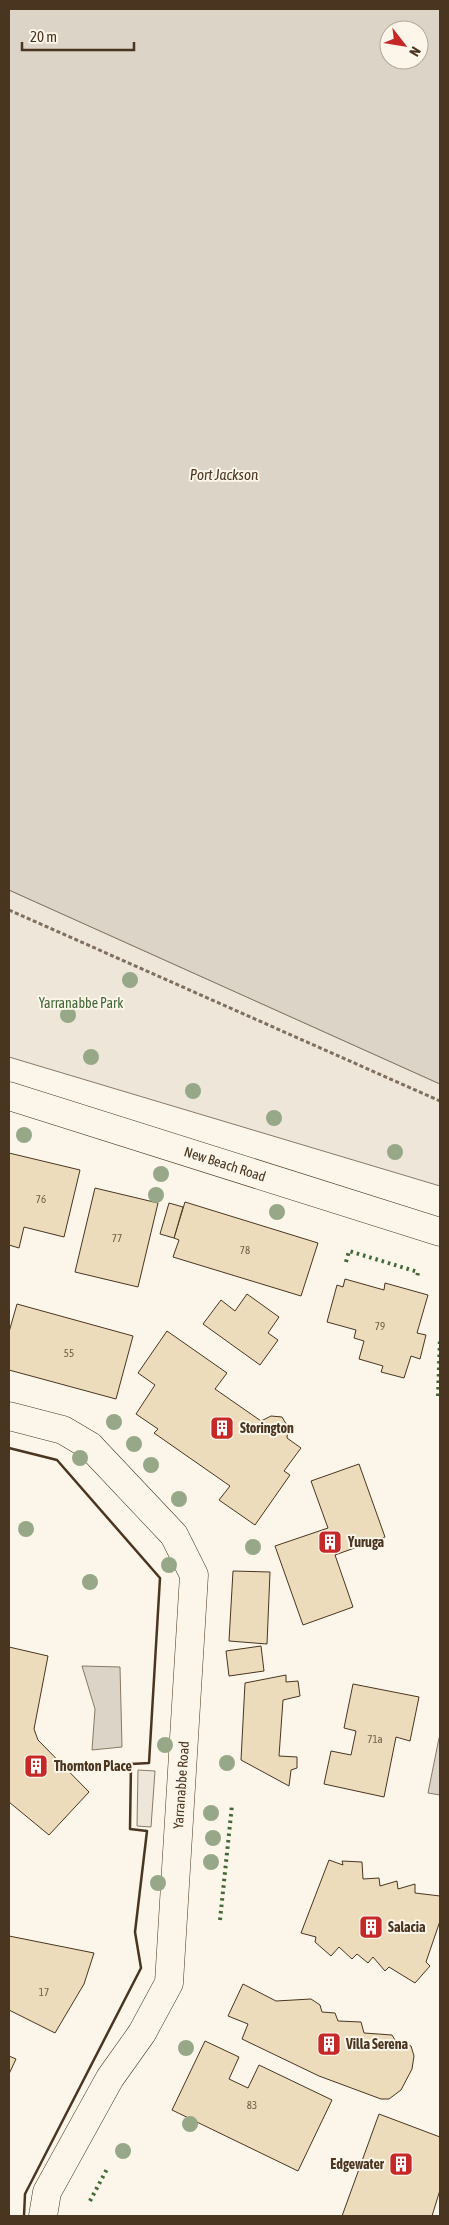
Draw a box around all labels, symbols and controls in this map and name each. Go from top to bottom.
scale bar [22,20,135,52]
north arrow [379,20,429,70]
text: 20 m [30,28,57,45]
text: N [406,44,424,59]
water label: Port Jackson [190,466,258,483]
park label: Yarranabbe Park [39,995,123,1011]
street label: New Beach Road [182,1143,268,1185]
house number: 76 [36,1193,46,1205]
house number: 77 [112,1232,122,1244]
house number: 78 [240,1244,250,1256]
house number: 79 [375,1320,385,1332]
house number: 55 [64,1347,74,1359]
building icon: Storington [209,1415,235,1441]
place label: Storington [240,1420,294,1436]
building icon: Yuruga [317,1529,343,1555]
place label: Yuruga [347,1534,385,1550]
house number: 71a [367,1733,383,1745]
street label: Yarranabbe Road [170,1741,192,1829]
building icon: Thornton Place [23,1753,49,1779]
place label: Thornton Place [54,1758,132,1774]
building icon: Salacia [358,1914,384,1940]
place label: Salacia [388,1919,426,1935]
house number: 17 [39,1986,49,1998]
building icon: Villa Serena [316,2031,342,2057]
place label: Villa Serena [345,2036,408,2052]
house number: 83 [247,2099,257,2111]
building icon: Edgewater [388,2151,414,2177]
place label: Edgewater [330,2156,385,2172]

